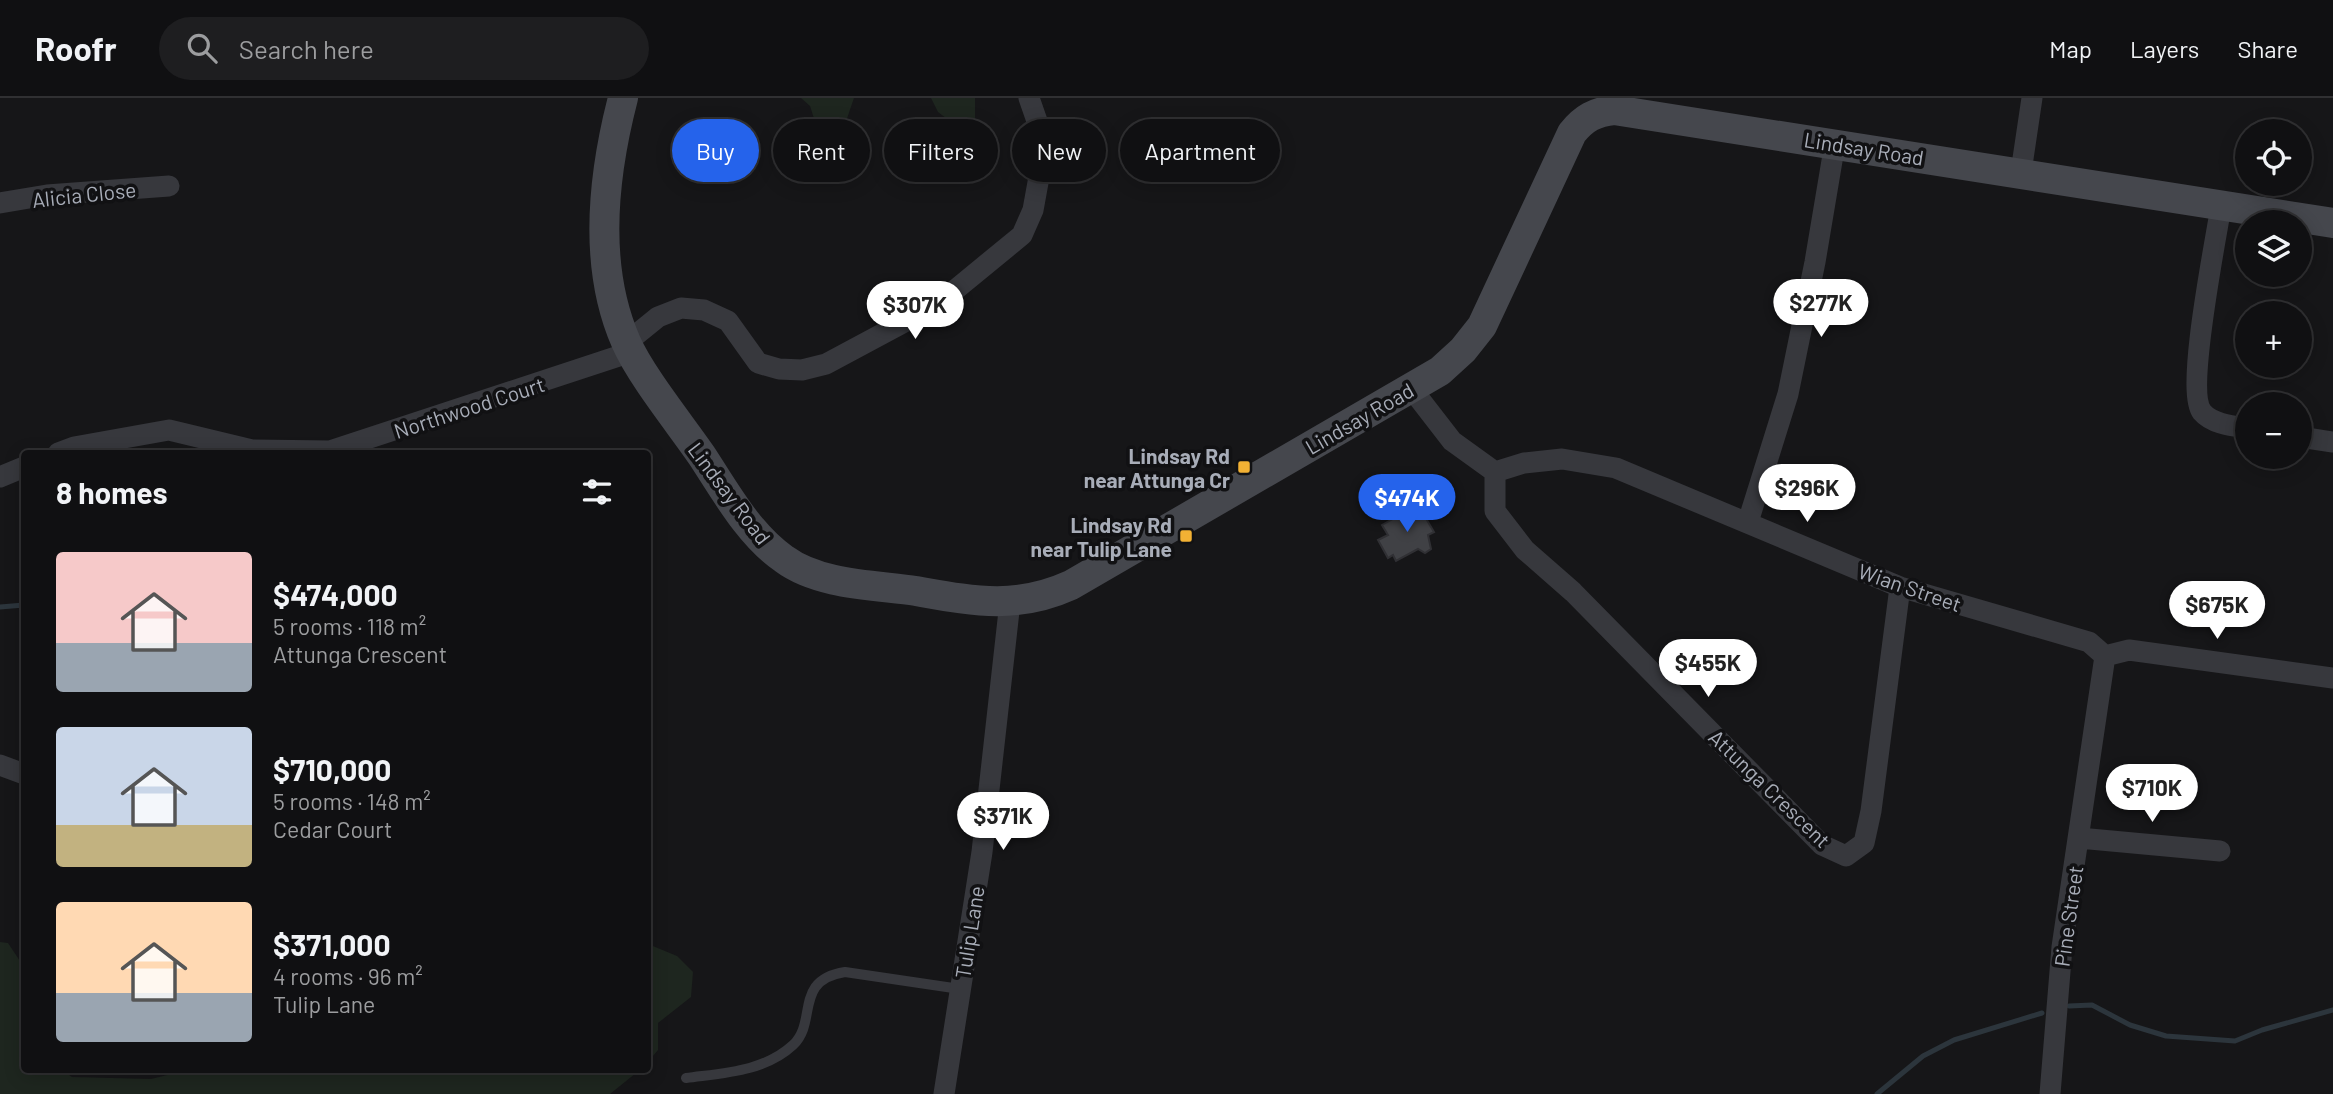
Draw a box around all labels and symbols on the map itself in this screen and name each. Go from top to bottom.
street label: Lindsay Road [1802,126,1926,170]
street label: Alicia Close [31,176,137,212]
pin: $277K [1772,280,1870,339]
pin: $307K [866,282,964,341]
street label: Northwood Court [391,371,547,443]
street label: Lindsay Road [1300,377,1418,459]
street label: Lindsay Road [684,437,776,549]
place label: Lindsay Rd near Attunga Cr [1084,443,1230,492]
marker: Lindsay Rd near Attunga Cr [1236,459,1252,475]
pin: $296K [1758,464,1856,524]
pin: $474K [1358,474,1456,534]
place label: Lindsay Rd near Tulip Lane [1031,512,1172,561]
marker: Lindsay Rd near Tulip Lane [1178,528,1194,544]
street label: Wian Street [1855,558,1965,616]
pin: $675K [2168,582,2266,641]
pin: $455K [1659,640,1757,699]
street label: Attunga Crescent [1704,724,1836,852]
pin: $710K [2103,764,2201,824]
pin: $371K [954,792,1052,852]
street label: Pine Street [2049,864,2087,968]
street label: Tulip Lane [949,884,989,980]

